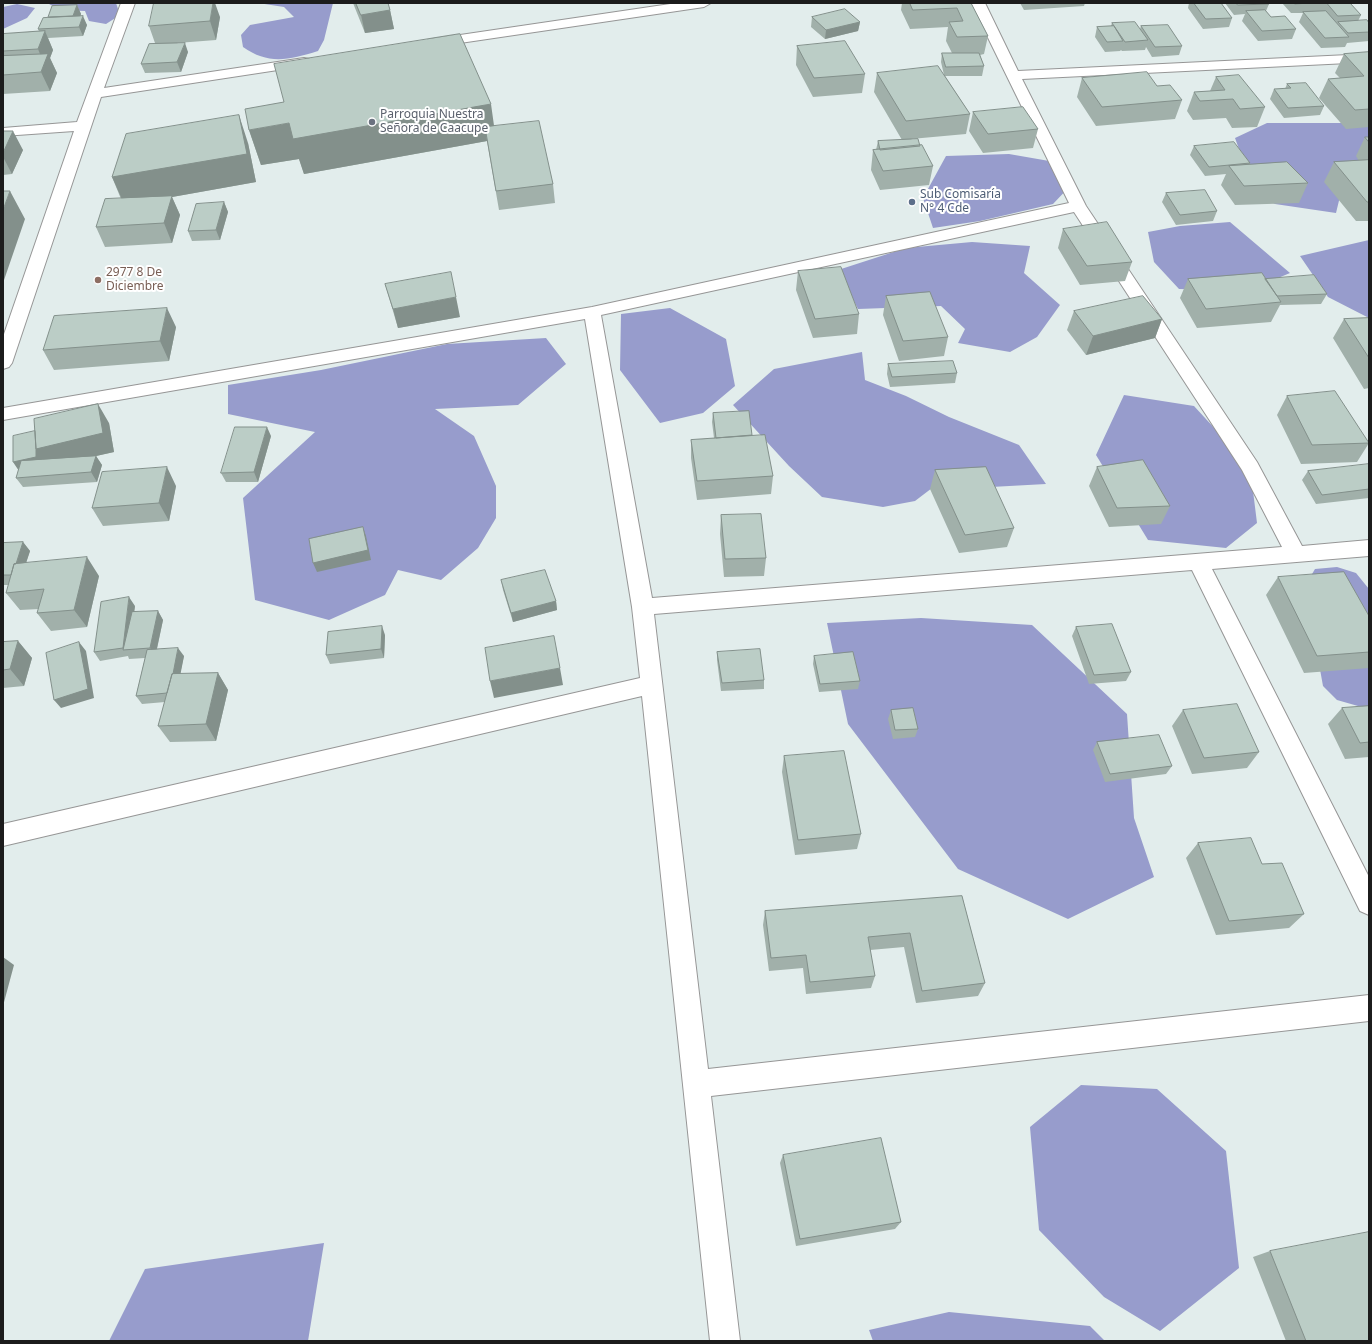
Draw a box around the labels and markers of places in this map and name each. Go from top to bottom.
place label: Parroquia Nuestra Señora de Caacupe [380,108,488,136]
marker: Parroquia Nuestra Señora de Caacupe [367,117,377,127]
place label: Sub Comisaría N° 4 Cde [920,188,1001,216]
marker: Sub Comisaría N° 4 Cde [907,197,917,207]
place label: 2977 8 De Diciembre [106,266,164,294]
marker: 2977 8 De Diciembre [93,275,103,285]

